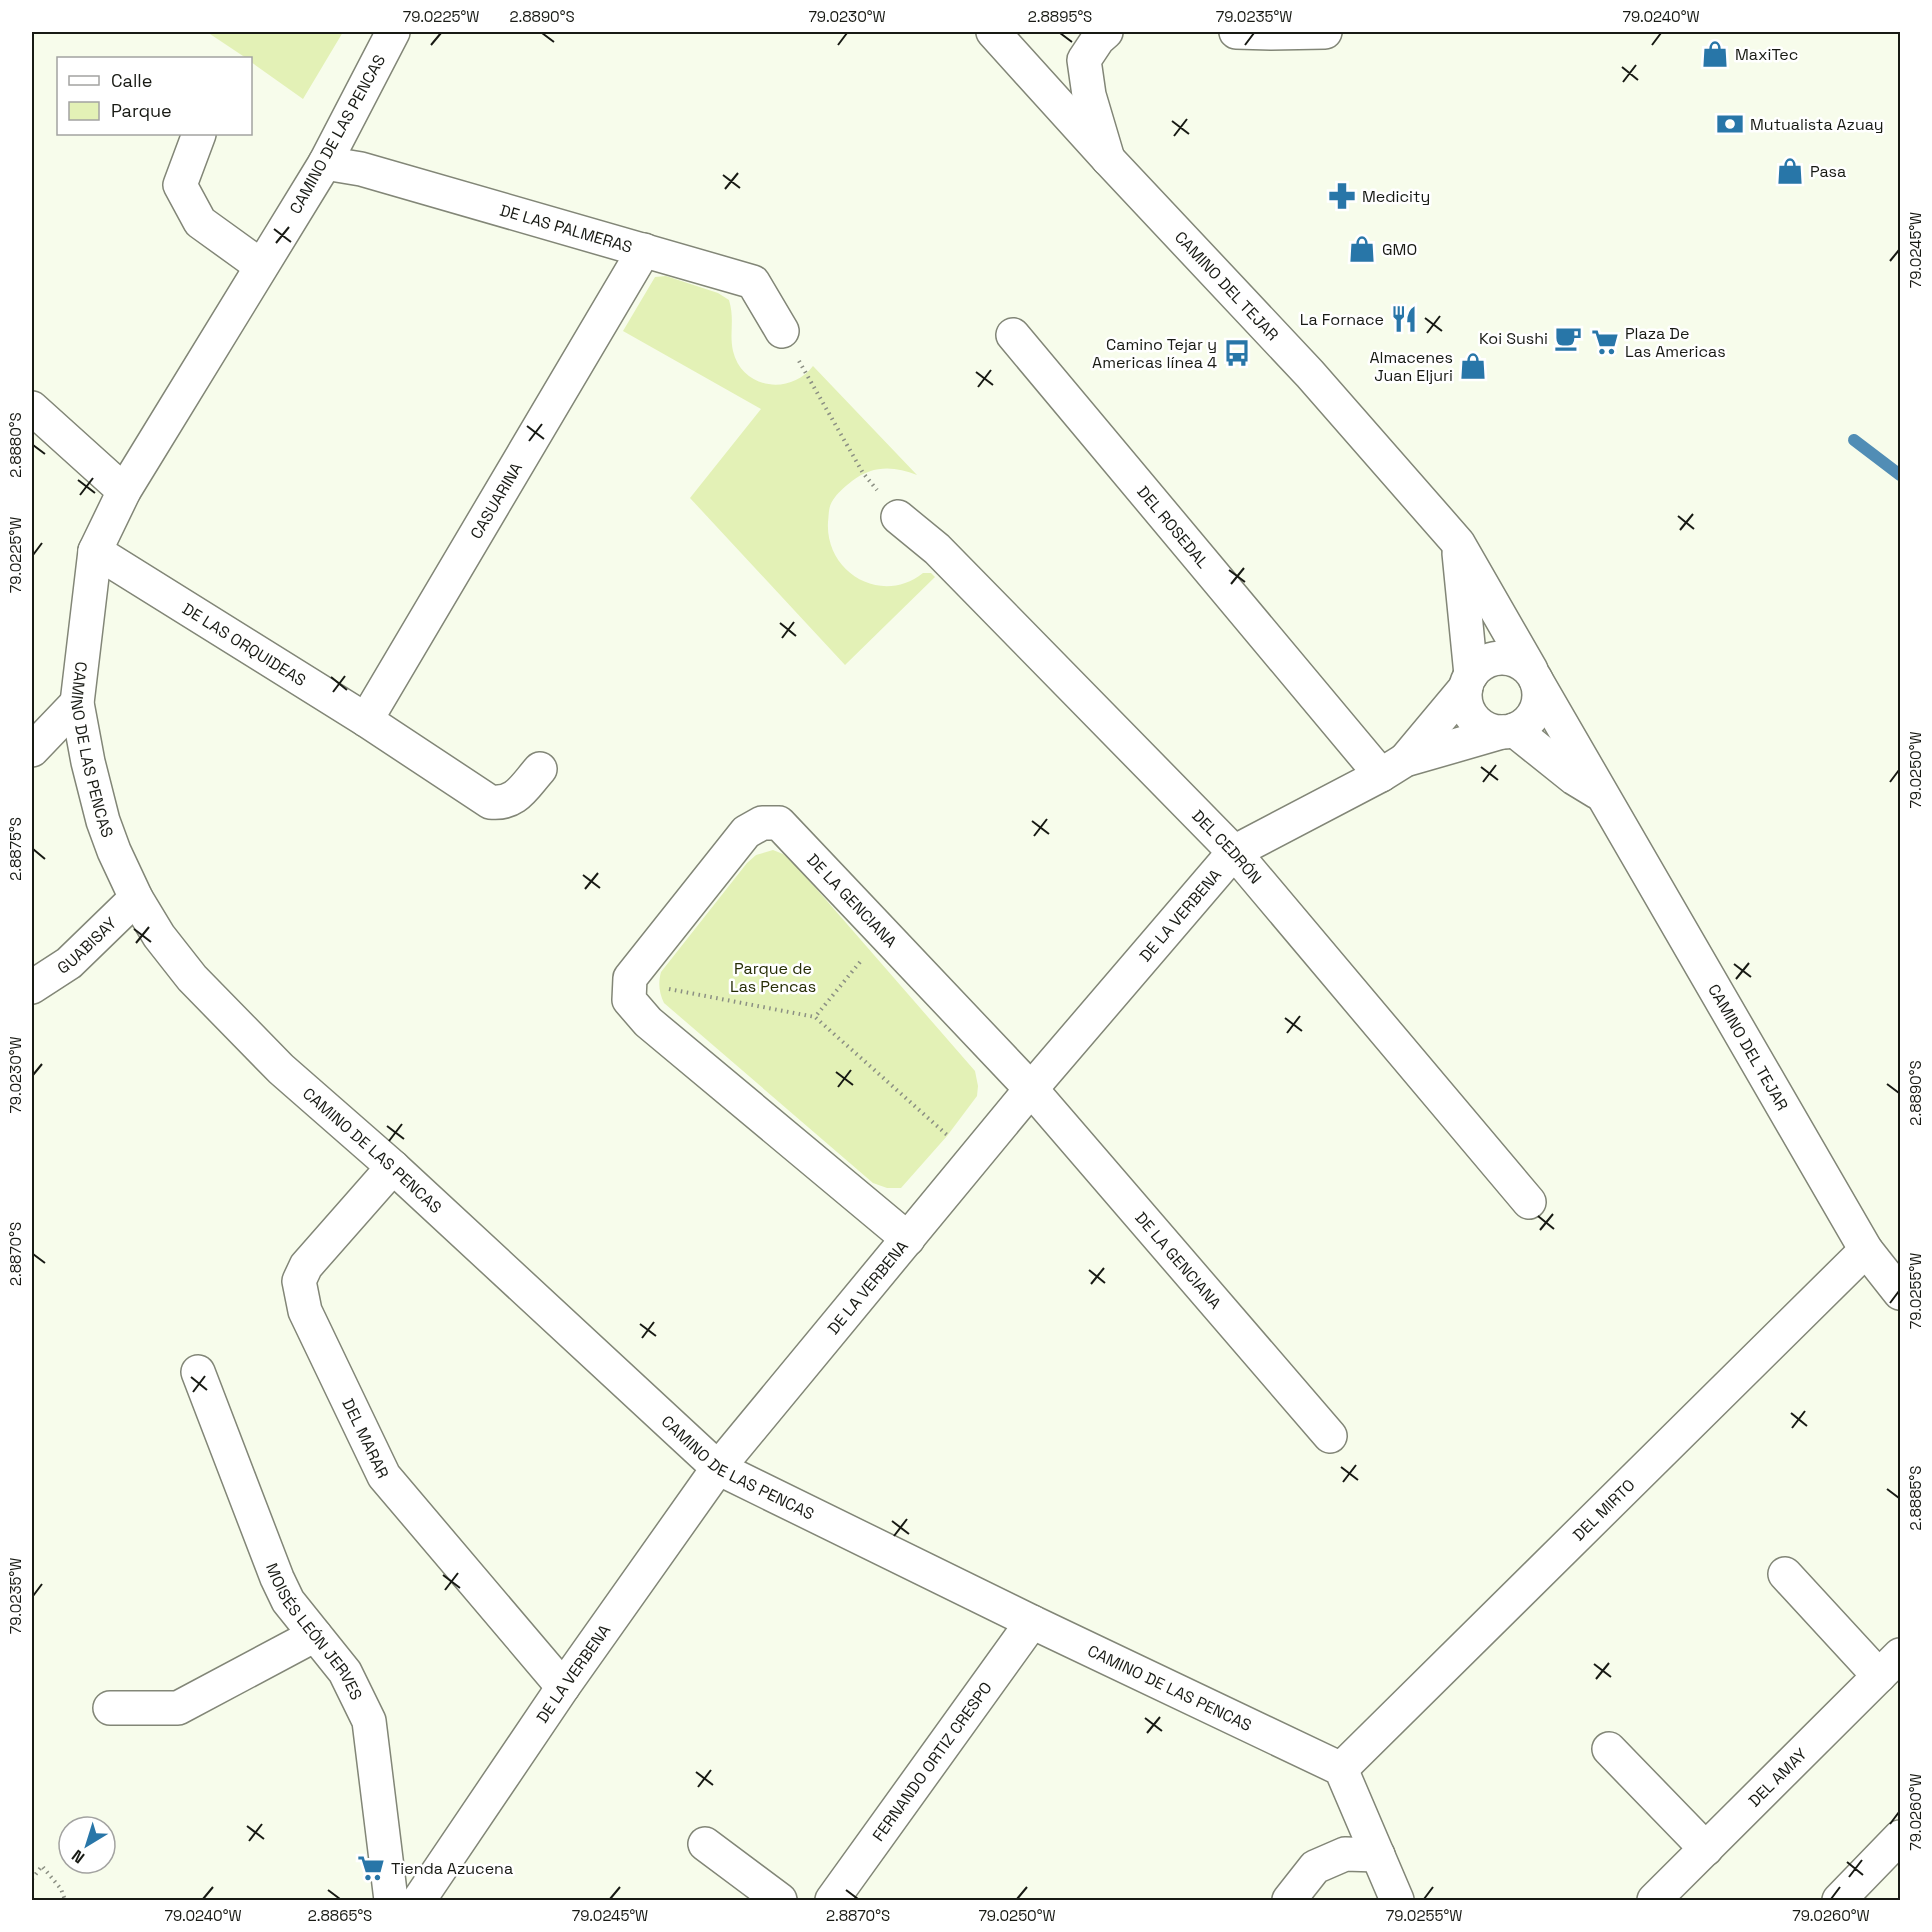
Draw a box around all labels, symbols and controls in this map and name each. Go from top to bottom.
text: 79.0225°W [403,7,479,26]
text: 2.8890°S [509,7,575,26]
text: 79.0230°W [808,7,886,26]
text: 2.8895°S [1028,7,1092,26]
text: 79.0235°W [1216,7,1292,26]
text: 79.0240°W [1622,7,1700,26]
shop icon: MaxiTec [1700,39,1730,69]
place label: MaxiTec [1735,44,1798,65]
street label: CAMINO DE LAS PENCAS [285,51,390,218]
legend [57,57,252,135]
text: Calle [111,69,152,92]
text: Parque [111,99,172,122]
bank icon: Mutualista Azuay [1715,109,1745,139]
place label: Mutualista Azuay [1750,114,1883,135]
shop icon: Pasa [1775,156,1805,186]
place label: Pasa [1810,161,1846,182]
pharmacy icon: Medicity [1327,181,1357,211]
place label: Medicity [1362,186,1430,207]
street label: DE LAS PALMERAS [497,200,635,258]
text: 79.0245°W [1906,212,1925,288]
street label: CAMINO DEL TEJAR [1170,227,1283,345]
shop icon: GMO [1347,234,1377,264]
place label: GMO [1382,239,1417,260]
restaurant icon: La Fornace [1389,304,1419,334]
place label: La Fornace [1300,309,1384,330]
cafe icon: Koi Sushi [1553,323,1583,353]
place label: Plaza De Las Americas [1625,323,1726,362]
supermarket icon: Plaza De Las Americas [1590,327,1620,357]
place label: Koi Sushi [1479,328,1548,349]
place label: Camino Tejar y Americas línea 4 [1092,334,1217,373]
bus stop icon: Camino Tejar y Americas línea 4 [1222,338,1252,368]
place label: Almacenes Juan Eljuri [1370,347,1453,386]
shop icon: Almacenes Juan Eljuri [1458,351,1488,381]
text: 2.8880°S [6,412,25,478]
street label: CASUARINA [465,459,527,543]
street label: DEL ROSEDAL [1133,482,1214,573]
text: 79.0225°W [6,517,25,593]
street label: DE LAS ORQUIDEAS [178,598,310,691]
street label: CAMINO DE LAS PENCAS [66,660,118,841]
text: 79.0250°W [1906,731,1925,809]
street label: DEL CEDRÓN [1187,805,1266,888]
text: 2.8875°S [6,817,25,881]
street label: DE LA GENCIANA [802,849,901,952]
street label: DE LA VERBENA [1135,865,1226,966]
street label: GUABISAY [53,913,121,979]
park label: Parque de Las Pencas [730,958,816,997]
street label: CAMINO DEL TEJAR [1703,980,1793,1114]
text: 79.0230°W [6,1036,25,1114]
text: 2.8890°S [1906,1060,1925,1126]
street label: CAMINO DE LAS PENCAS [298,1083,446,1218]
street label: DE LA GENCIANA [1130,1208,1226,1313]
text: 2.8870°S [6,1222,25,1286]
street label: DE LA VERBENA [823,1236,913,1339]
text: 79.0255°W [1906,1253,1925,1329]
street label: DEL MARAR [337,1395,394,1482]
street label: CAMINO DE LAS PENCAS [657,1411,818,1525]
text: 2.8885°S [1906,1466,1925,1530]
street label: DEL MIRTO [1568,1475,1639,1545]
text: 79.0235°W [6,1558,25,1634]
street label: MOISÉS LEÓN JERVES [261,1560,367,1704]
street label: DE LA VERBENA [532,1620,615,1727]
street label: CAMINO DE LAS PENCAS [1084,1640,1255,1736]
street label: FERNANDO ORTIZ CRESPO [868,1678,997,1845]
street label: DEL AMAY [1744,1744,1812,1811]
text: 79.0260°W [1906,1773,1925,1851]
north arrow [57,1815,117,1875]
text: N [67,1845,89,1868]
supermarket icon: Tienda Azucena [356,1853,386,1883]
place label: Tienda Azucena [391,1858,513,1879]
text: 79.0240°W [164,1906,242,1925]
text: 2.8865°S [308,1906,372,1925]
text: 79.0245°W [572,1906,648,1925]
text: 2.8870°S [826,1906,890,1925]
text: 79.0250°W [978,1906,1056,1925]
text: 79.0255°W [1386,1906,1462,1925]
text: 79.0260°W [1792,1906,1870,1925]

